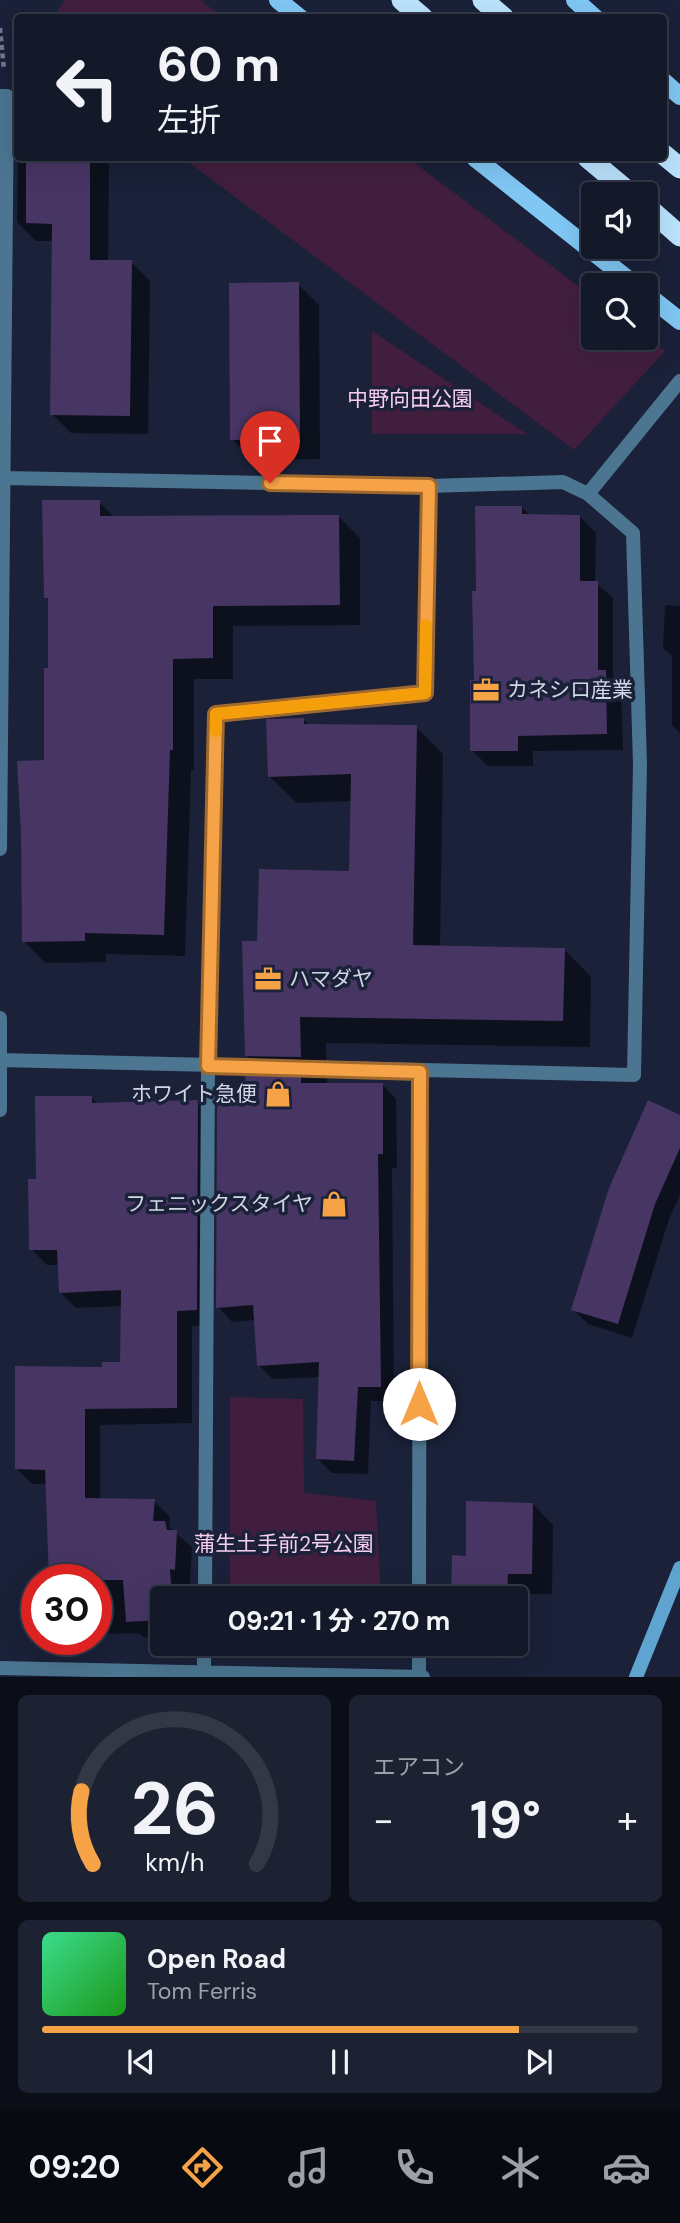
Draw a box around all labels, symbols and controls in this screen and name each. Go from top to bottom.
text: 60 m [157,32,280,96]
icon: left [42,42,133,133]
text: 左折 [157,99,221,141]
map controls [581,182,658,350]
button: sound [581,182,658,259]
button: search [581,273,658,350]
park label: 中野向田公園 [347,385,473,413]
pin [240,411,300,483]
icon: arrive [251,422,289,460]
office icon: カネシロ産業 [471,675,501,705]
place label: カネシロ産業 [507,676,633,704]
office icon: ハマダヤ [253,964,283,994]
place label: ハマダヤ [289,965,373,993]
shop icon: ホワイト急便 [263,1079,293,1109]
place label: ホワイト急便 [131,1080,257,1108]
shop icon: フェニックスタイヤ [319,1189,349,1219]
place label: フェニックスタイヤ [125,1190,313,1218]
position arrow [382,1367,456,1441]
park label: 蒲生土手前2号公園 [194,1530,374,1558]
speed limit sign: 30 [21,1564,112,1655]
text: 09:21 · 1 分 · 270 m [228,1604,450,1638]
text: エアコン [373,1752,465,1782]
text: 26 [130,1763,219,1858]
text: 19° [470,1786,541,1854]
text: − [373,1795,394,1845]
text: + [617,1795,638,1845]
text: km/h [145,1846,204,1879]
text: Open Road [147,1942,286,1976]
text: Tom Ferris [147,1976,257,2006]
icon: previous [122,2043,160,2081]
icon: pause [321,2043,359,2081]
icon: next [520,2043,558,2081]
icon: directions [178,2143,227,2192]
icon: music [284,2143,333,2192]
icon: phone [390,2143,439,2192]
icon: climate [496,2143,545,2192]
icon: car [602,2143,651,2192]
text: 09:20 [29,2146,120,2188]

